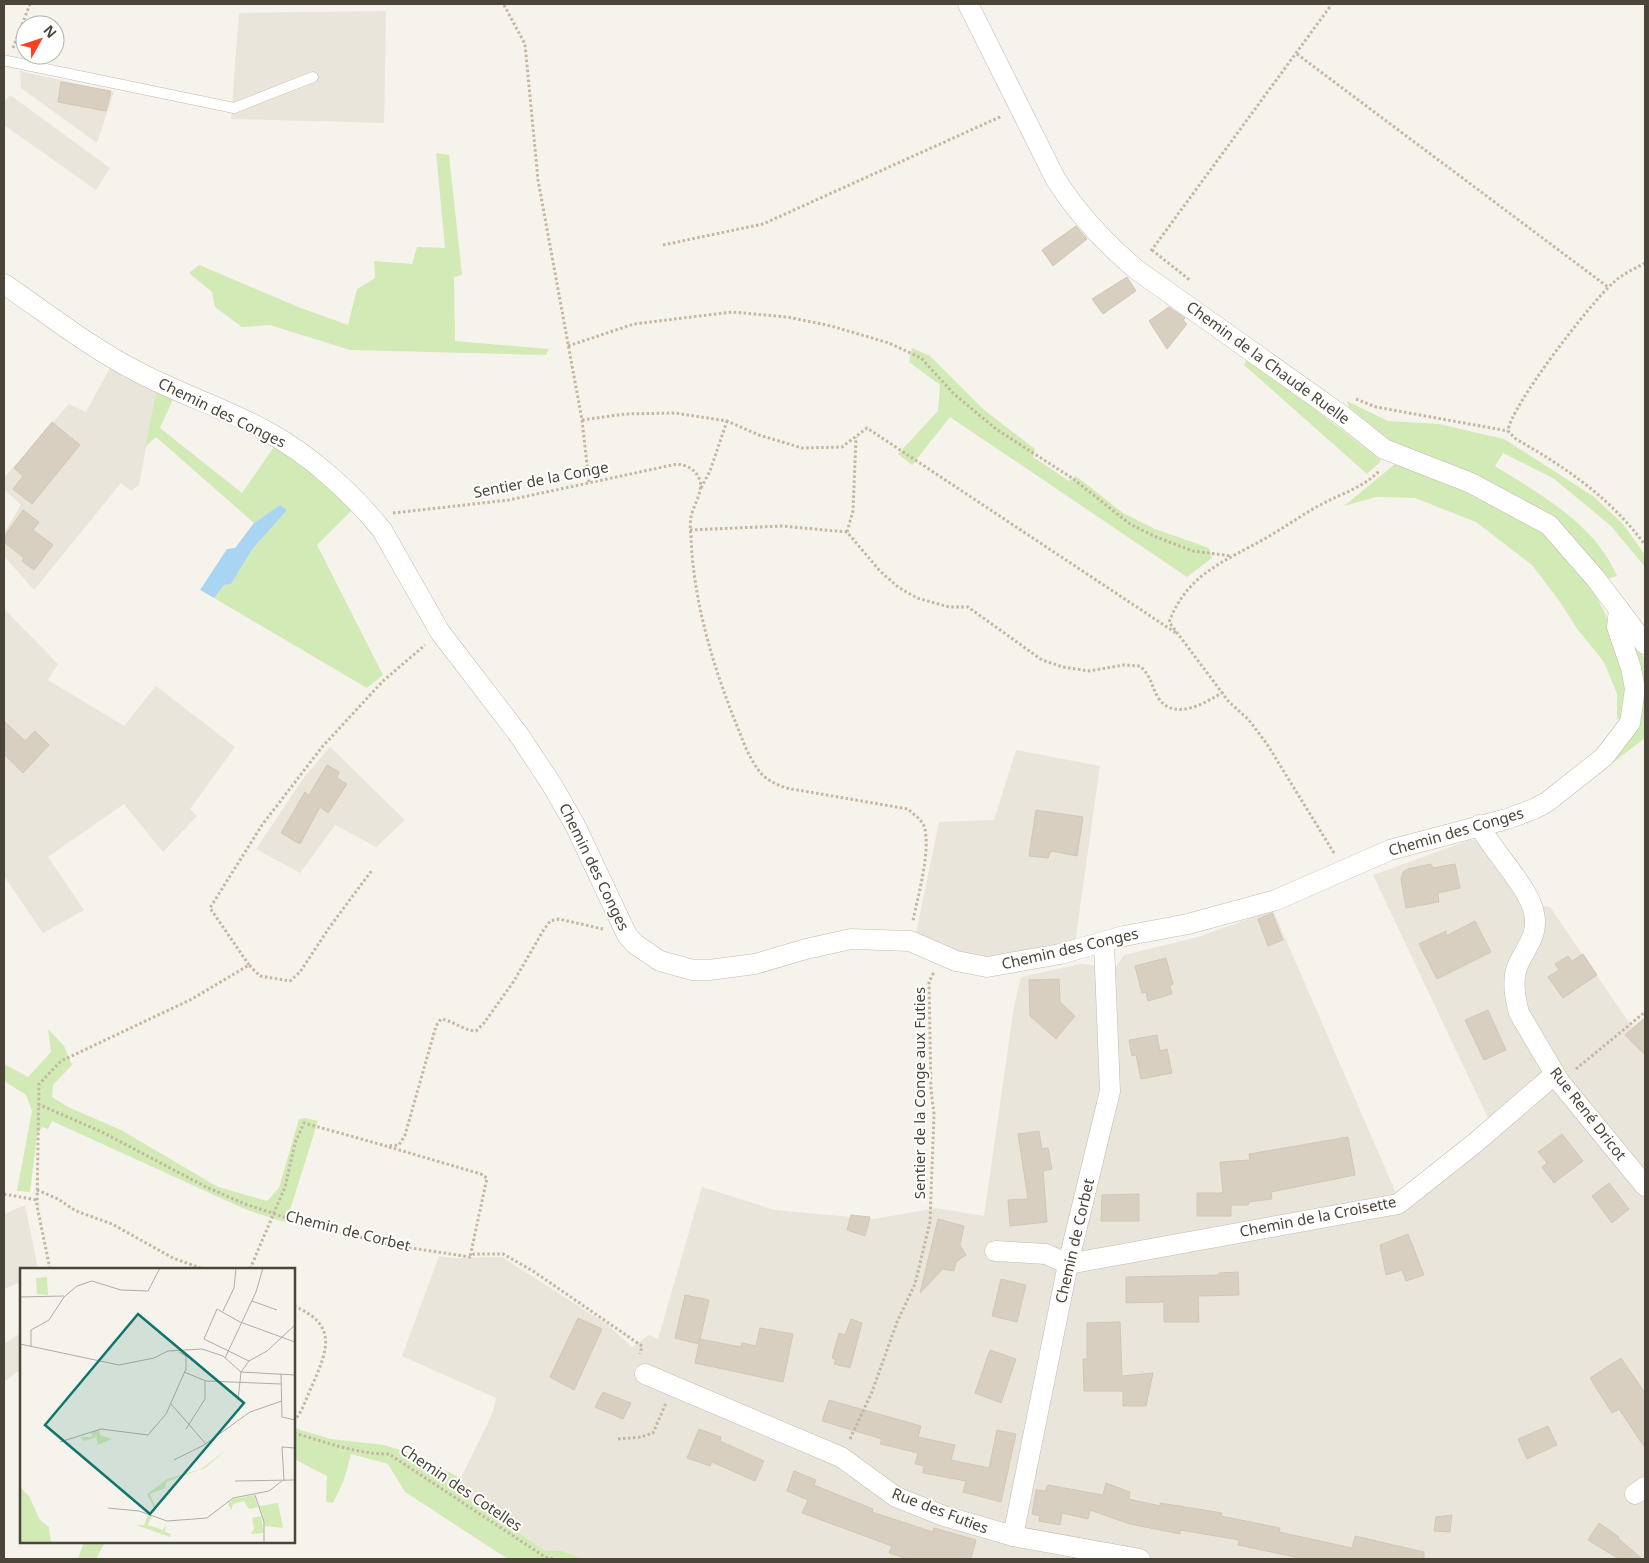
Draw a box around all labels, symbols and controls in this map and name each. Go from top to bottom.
north arrow [15,15,65,65]
text: N [39,21,61,42]
street label: Chemin de la Chaude Ruelle [1183,296,1354,428]
street label: Chemin des Conges [155,372,290,452]
street label: Sentier de la Conge [472,456,610,502]
street label: Chemin des Conges [555,799,635,934]
street label: Chemin des Conges [1386,802,1526,860]
street label: Chemin des Conges [999,923,1140,973]
street label: Sentier de la Conge aux Futies [909,987,929,1199]
street label: Rue René Dricot [1546,1063,1632,1165]
street label: Chemin de Corbet [1050,1176,1098,1305]
street label: Chemin de la Croisette [1238,1191,1398,1241]
street label: Chemin de Corbet [284,1205,413,1255]
inset map [20,1268,295,1543]
street label: Chemin des Cotelles [397,1439,526,1535]
street label: Rue des Futies [889,1483,991,1538]

